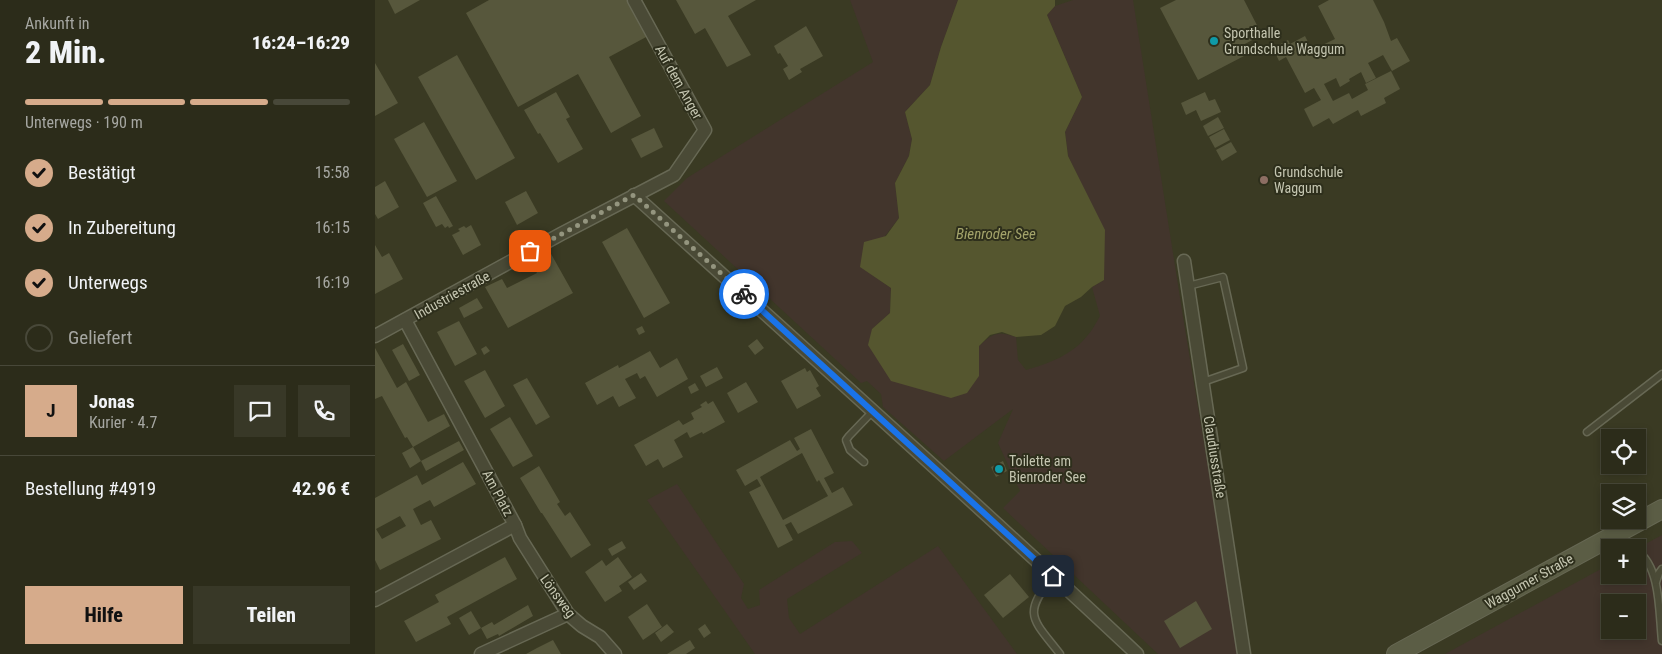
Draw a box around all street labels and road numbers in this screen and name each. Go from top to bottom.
street label: Auf dem Anger [652,42,706,122]
street label: Industriestraße [412,268,493,322]
street label: Claudiusstraße [1201,415,1229,500]
street label: Am Platz [479,467,517,519]
street label: Waggumer Straße [1482,550,1576,612]
street label: Lönsweg [537,571,579,621]

